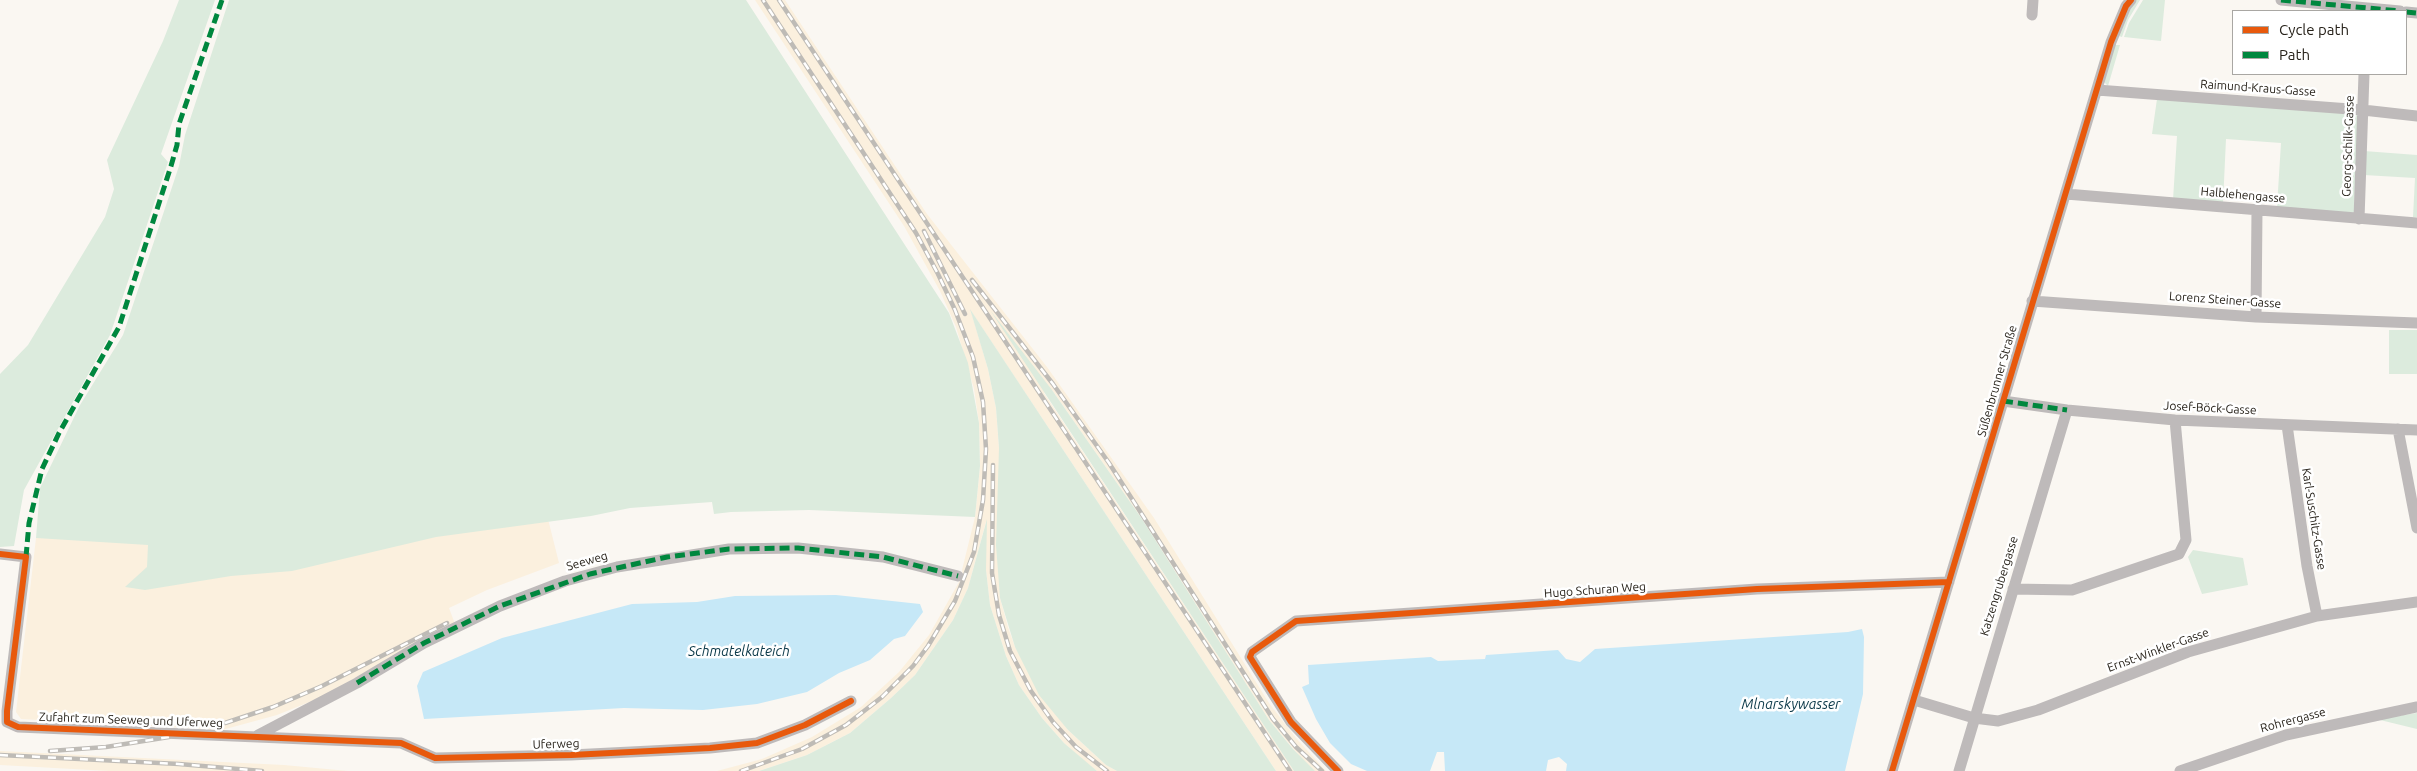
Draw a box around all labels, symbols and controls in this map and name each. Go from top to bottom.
legend [2232,10,2407,75]
text: Cycle path [2279,21,2349,38]
text: Path [2279,46,2310,63]
street label: Raimund-Kraus-Gasse [2200,77,2316,99]
street label: Georg-Schilk-Gasse [2339,95,2357,197]
street label: Halblehengasse [2200,184,2286,206]
street label: Lorenz Steiner-Gasse [2168,289,2282,311]
street label: Süßenbrunner Straße [1974,324,2020,438]
street label: Josef-Böck-Gasse [2163,398,2257,418]
street label: Karl-Suschitz-Gasse [2299,467,2329,571]
street label: Katzengrubergasse [1977,534,2021,638]
street label: Seeweg [565,548,609,574]
street label: Hugo Schuran Weg [1544,579,1646,601]
street label: Ernst-Winkler-Gasse [2105,625,2211,675]
water label: Schmatelkateich [688,643,790,659]
water label: Mlnarskywasser [1742,696,1840,712]
street label: Rohrergasse [2259,704,2327,736]
street label: Zufahrt zum Seeweg und Uferweg [39,710,223,730]
street label: Uferweg [532,736,580,752]

